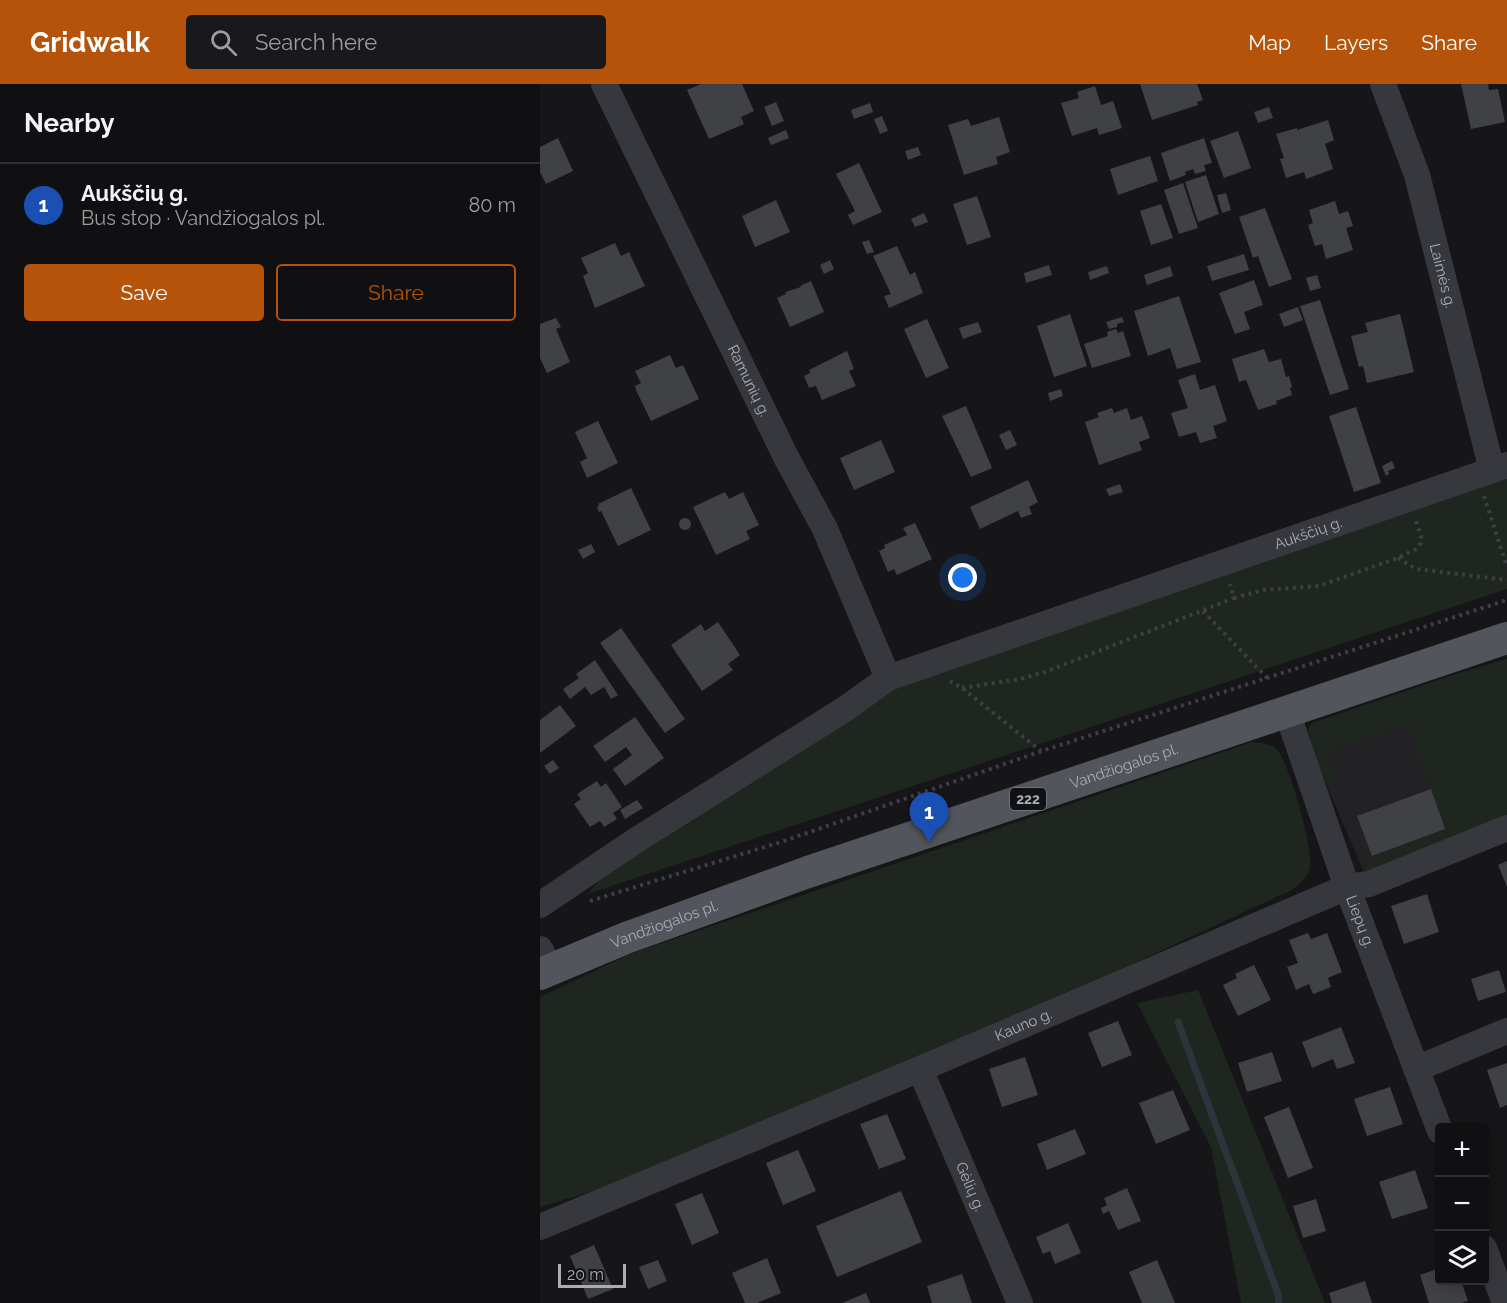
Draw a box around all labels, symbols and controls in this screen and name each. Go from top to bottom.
search box [186,15,606,69]
text: Gridwalk [30,26,150,59]
icon: search [207,26,240,59]
text: Search here [255,29,377,55]
text: Map [1248,30,1291,55]
text: Layers [1324,30,1388,55]
text: Share [1421,30,1477,55]
text: Nearby [24,108,114,138]
text: Aukščių g. [81,180,188,206]
text: 1 [39,193,48,217]
text: 80 m [468,193,516,217]
text: Bus stop · Vandžiogalos pl. [81,206,325,230]
street label: Laimės g. [1426,241,1459,310]
button: Save [24,264,264,321]
button: Share [276,264,516,321]
street label: Ramunių g. [724,342,774,419]
street label: Aukščių g. [1272,513,1344,553]
your location [948,563,977,592]
street label: Vandžiogalos pl. [1067,740,1180,793]
road number: 222 [1010,788,1046,810]
pin: 1 [910,792,948,842]
street label: Liepų g. [1342,893,1378,950]
street label: Vandžiogalos pl. [608,896,721,952]
street label: Kauno g. [992,1005,1055,1045]
map controls [1435,1123,1489,1285]
button: + [1435,1123,1489,1177]
street label: Gėlių g. [952,1159,989,1214]
button: − [1435,1177,1489,1231]
button: layers [1435,1231,1489,1285]
scale bar [558,1261,626,1288]
text: 20 m [567,1265,604,1284]

